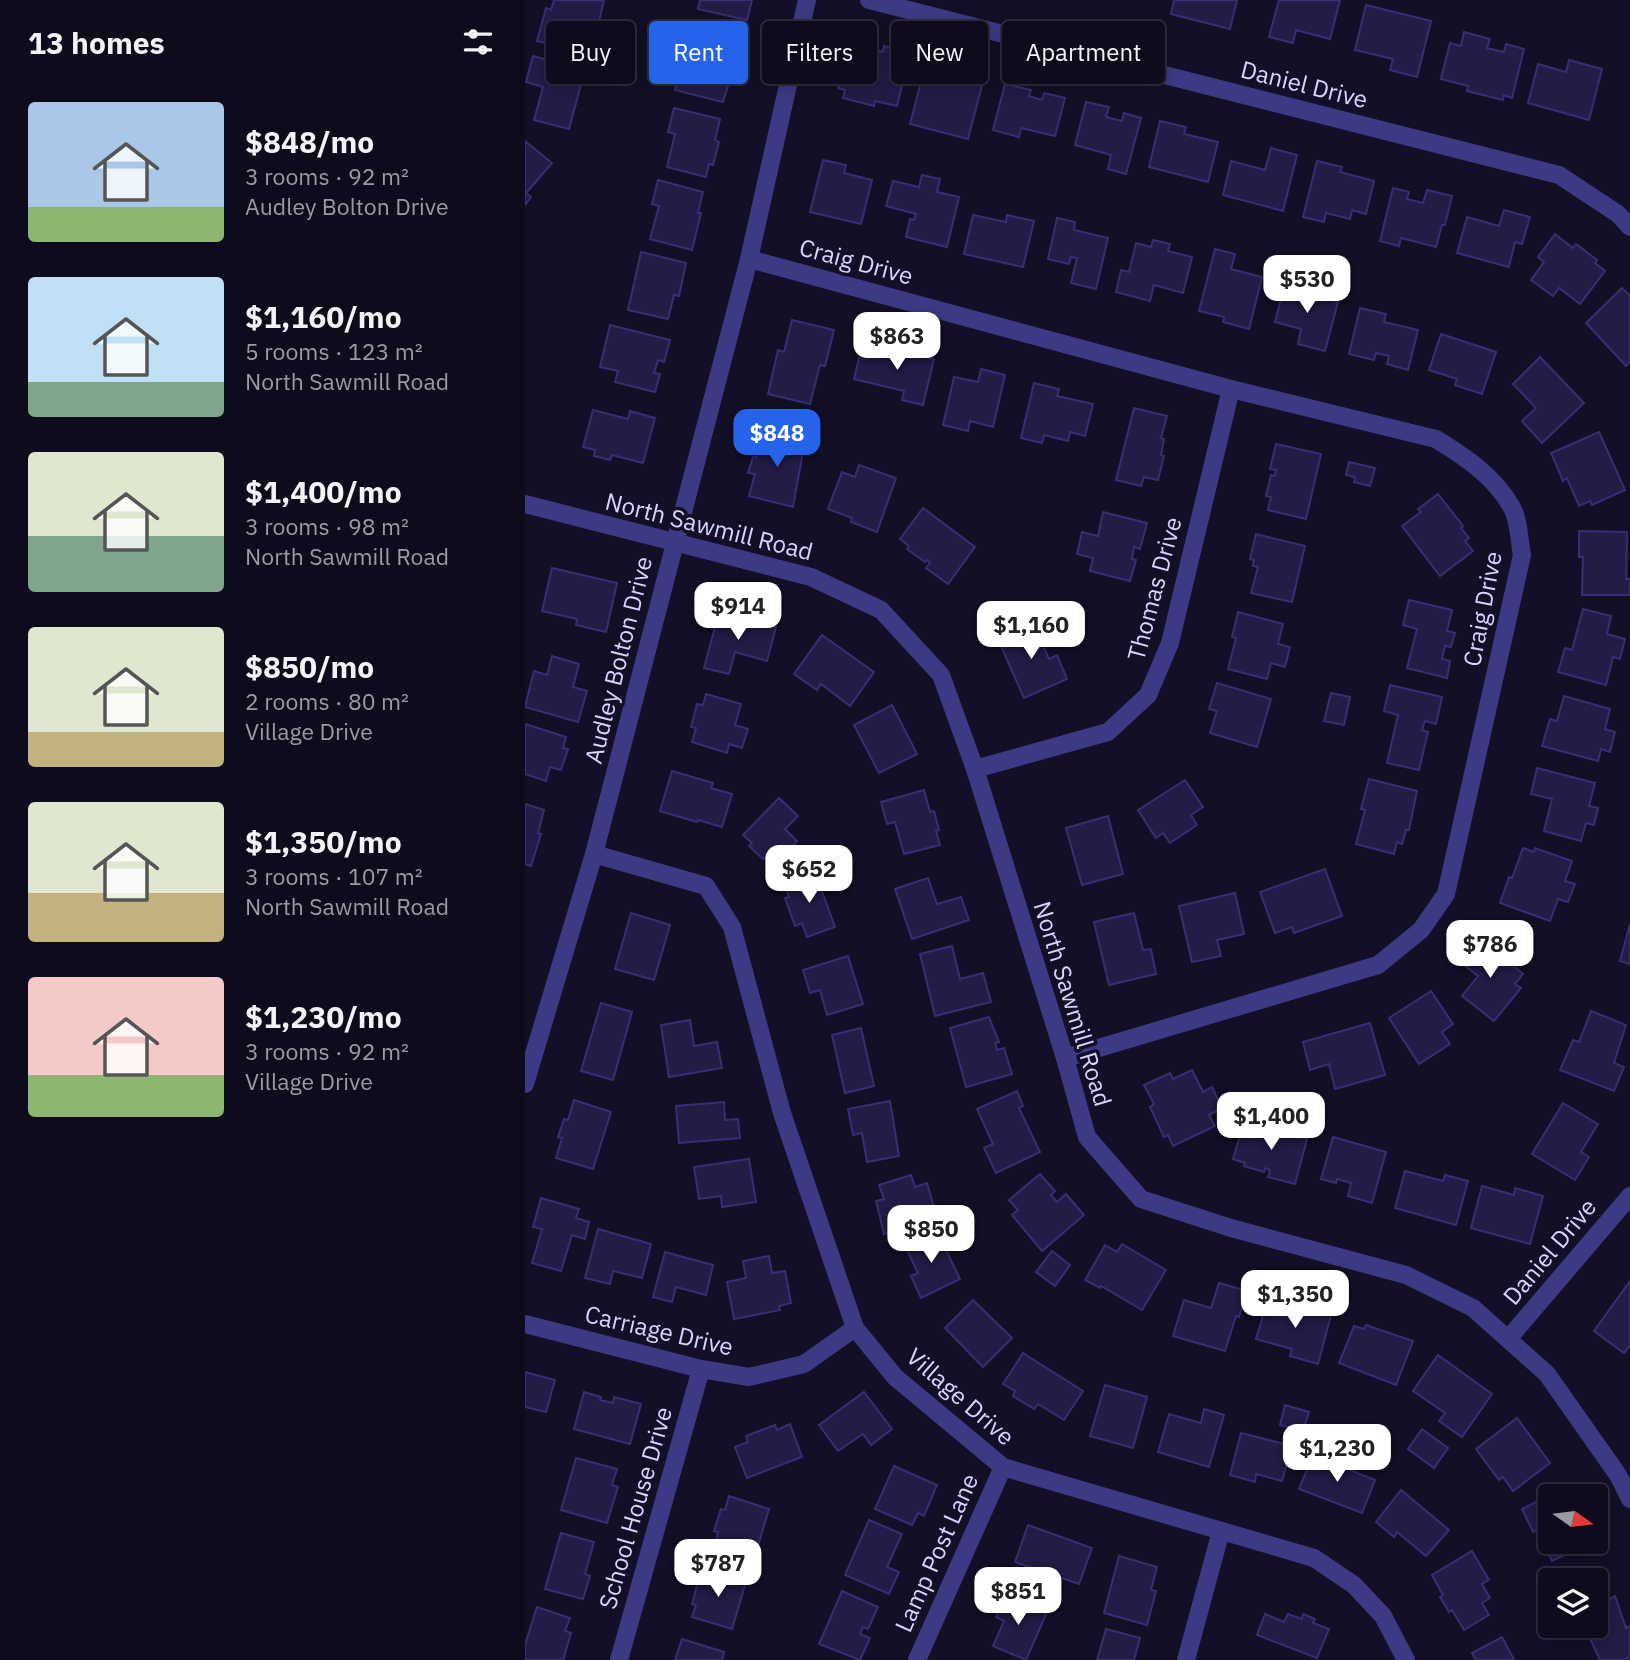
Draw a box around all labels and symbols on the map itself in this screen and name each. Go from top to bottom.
street label: Daniel Drive [1237,53,1371,115]
street label: Craig Drive [796,231,917,292]
pin: $530 [1266,256,1348,315]
pin: $863 [856,312,938,372]
pin: $848 [736,410,818,469]
street label: North Sawmill Road [602,485,816,567]
street label: Thomas Drive [1119,513,1189,664]
street label: Craig Drive [1455,549,1509,669]
street label: Audley Bolton Drive [577,553,659,767]
pin: $914 [697,582,779,642]
pin: $1,160 [974,602,1088,661]
pin: $652 [768,846,850,905]
street label: North Sawmill Road [1027,897,1119,1110]
pin: $786 [1449,920,1531,980]
pin: $1,400 [1214,1092,1328,1152]
street label: Daniel Drive [1495,1191,1603,1311]
pin: $850 [890,1206,972,1265]
pin: $1,350 [1238,1270,1352,1330]
street label: Carriage Drive [582,1297,737,1363]
street label: Village Drive [900,1340,1022,1452]
street label: School House Drive [591,1403,679,1613]
pin: $1,230 [1280,1424,1394,1484]
street label: Lamp Post Lane [887,1468,985,1637]
north arrow [1538,1484,1608,1554]
pin: $787 [677,1540,759,1599]
pin: $851 [977,1568,1059,1627]

